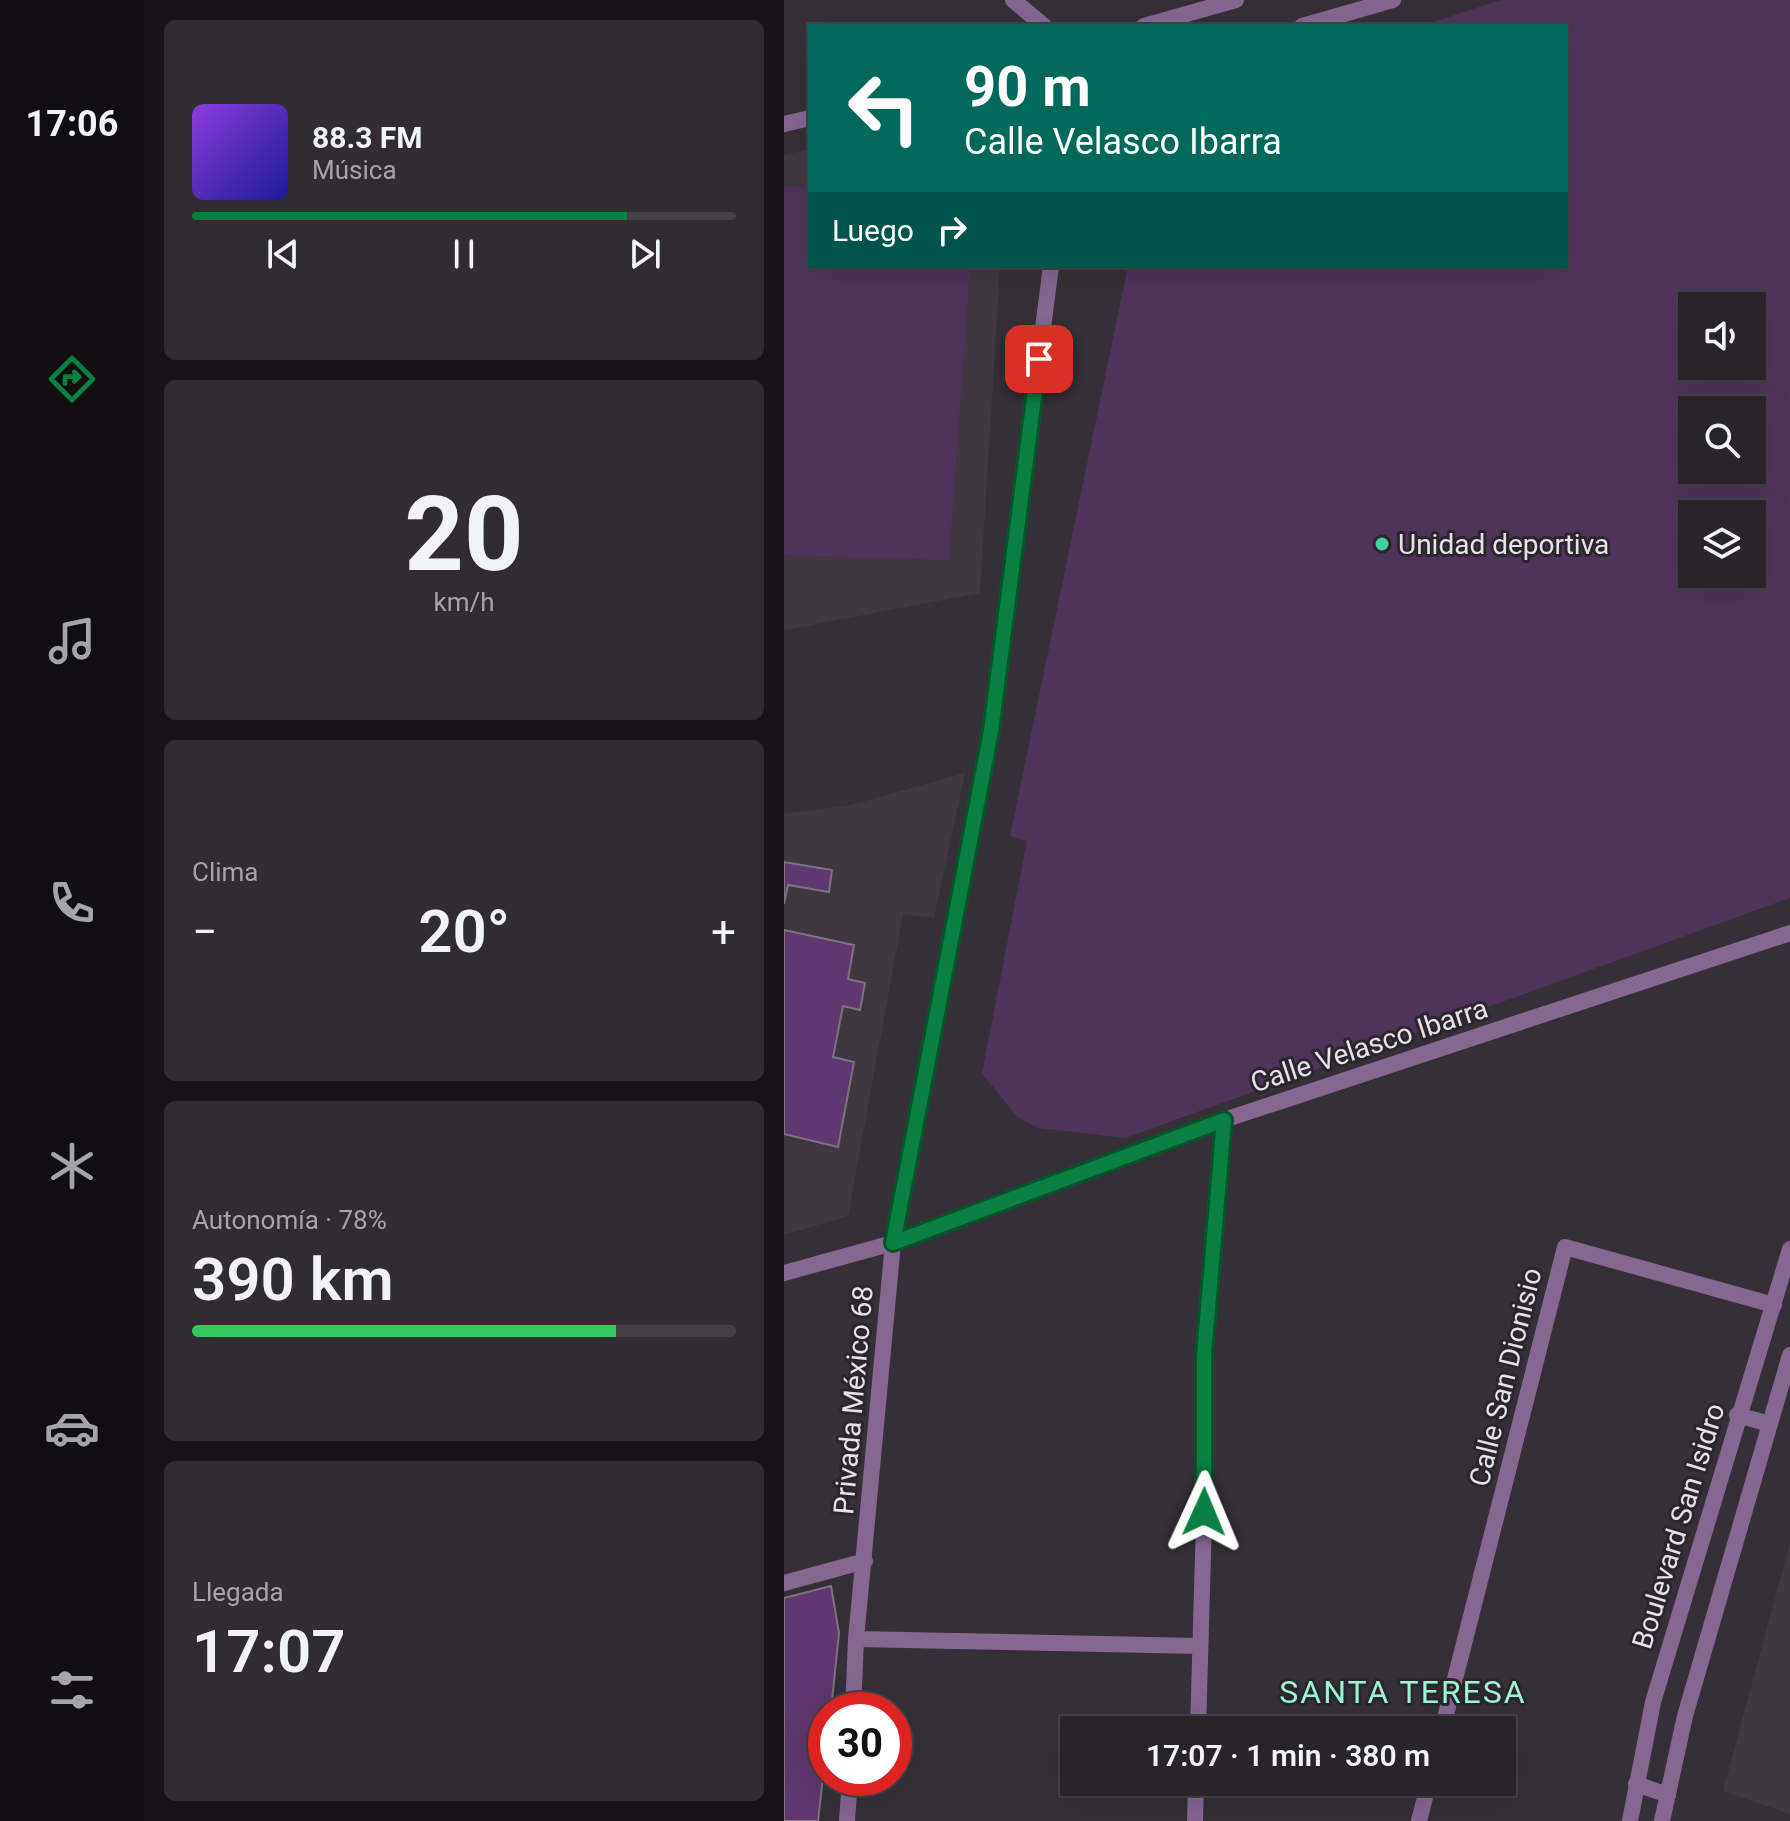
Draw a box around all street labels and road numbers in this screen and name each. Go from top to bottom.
street label: Calle Velasco Ibarra [1246,992,1492,1099]
street label: Calle San Dionisio [1462,1265,1549,1490]
street label: Privada México 68 [827,1284,880,1516]
street label: Boulevard San Isidro [1625,1399,1732,1653]

